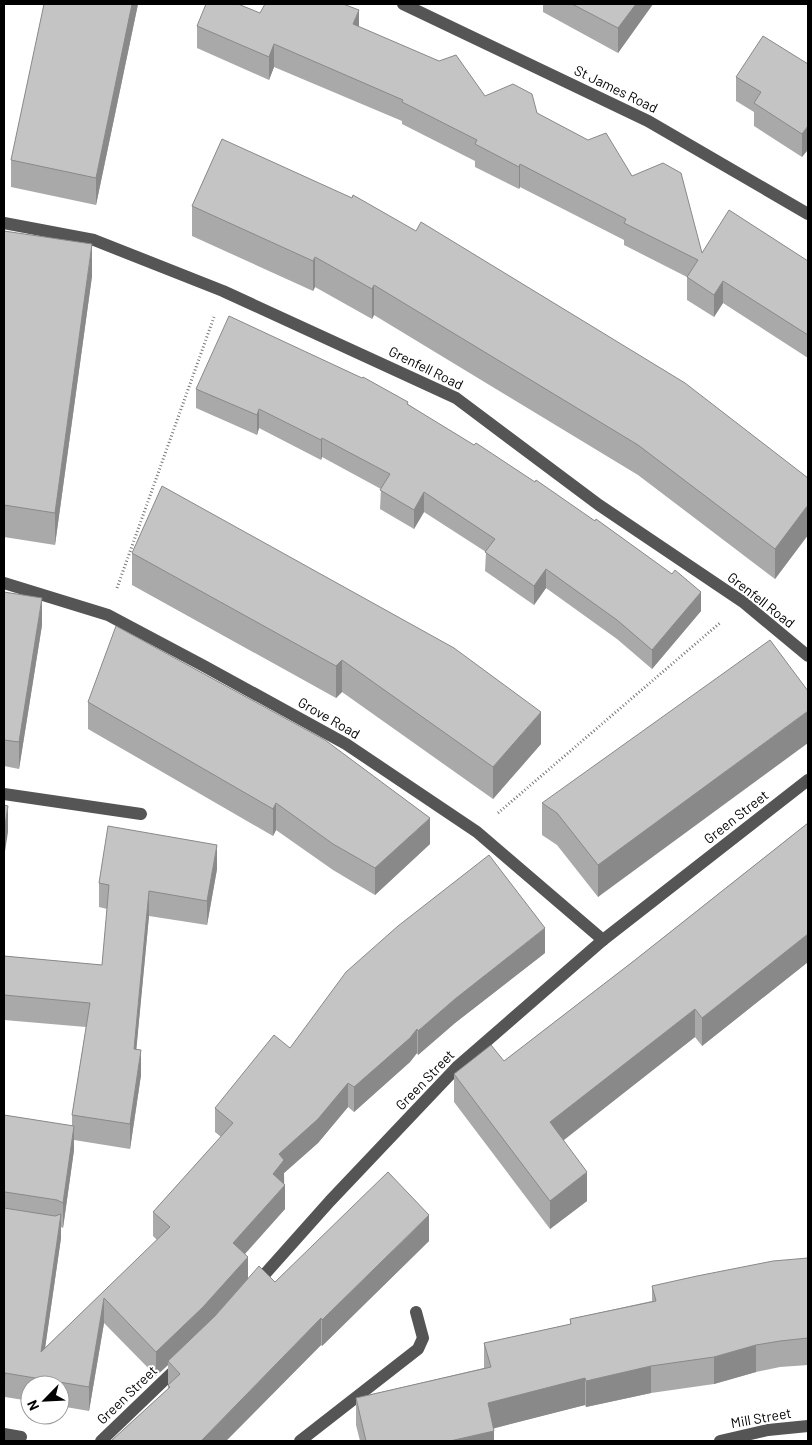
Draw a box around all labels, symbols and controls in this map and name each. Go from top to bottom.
street label: St James Road [572,61,661,116]
street label: Grenfell Road [386,342,466,393]
street label: Grenfell Road [724,568,798,631]
street label: Grove Road [295,693,363,742]
street label: Green Street [700,786,771,847]
street label: Green Street [392,1046,458,1113]
street label: Green Street [93,1362,160,1428]
north arrow [20,1375,70,1425]
text: N [23,1398,42,1413]
street label: Mill Street [729,1404,792,1431]

